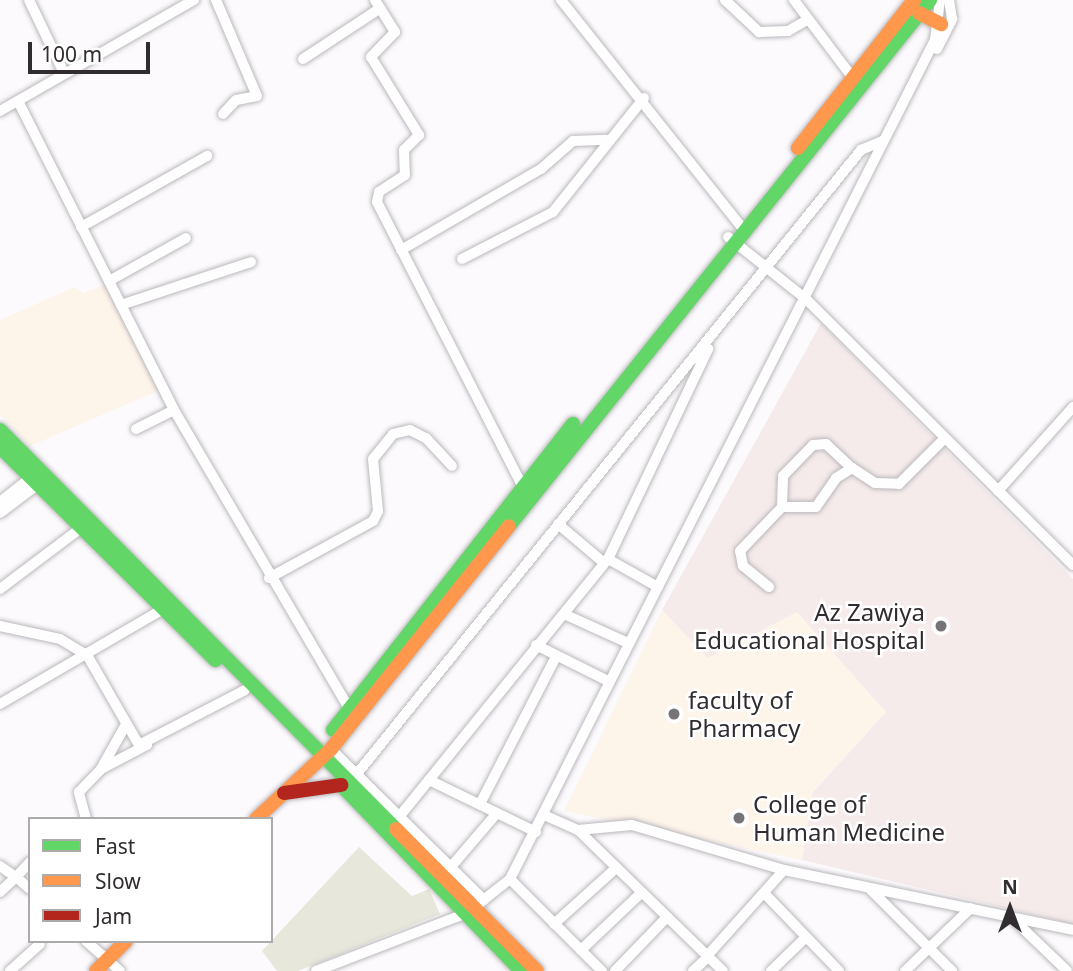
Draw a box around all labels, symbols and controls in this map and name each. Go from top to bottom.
scale bar [32,28,154,72]
text: 100 m [41,40,102,68]
place label: Az Zawiya Educational Hospital [694,598,925,654]
marker: Az Zawiya Educational Hospital [931,616,951,636]
place label: faculty of Pharmacy [688,686,800,742]
marker: faculty of Pharmacy [666,706,682,722]
place label: College of Human Medicine [753,790,945,846]
marker: College of Human Medicine [731,810,747,826]
legend [28,817,273,943]
text: Fast [95,832,135,860]
text: Slow [95,867,141,895]
north arrow [975,873,1045,943]
text: N [1002,874,1018,900]
text: Jam [95,902,132,930]

